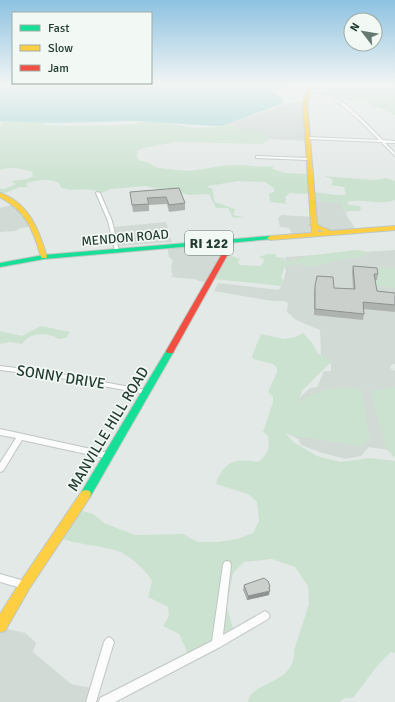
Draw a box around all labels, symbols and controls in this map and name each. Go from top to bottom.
legend [12,12,152,84]
north arrow [343,12,383,52]
text: N [347,20,362,34]
text: Fast [48,21,69,36]
text: Slow [48,41,73,56]
text: Jam [48,61,69,76]
street label: MENDON ROAD [81,226,169,250]
road number: RI 122 [185,231,233,255]
street label: SONNY DRIVE [15,361,107,393]
street label: MANVILLE HILL ROAD [64,363,152,495]

